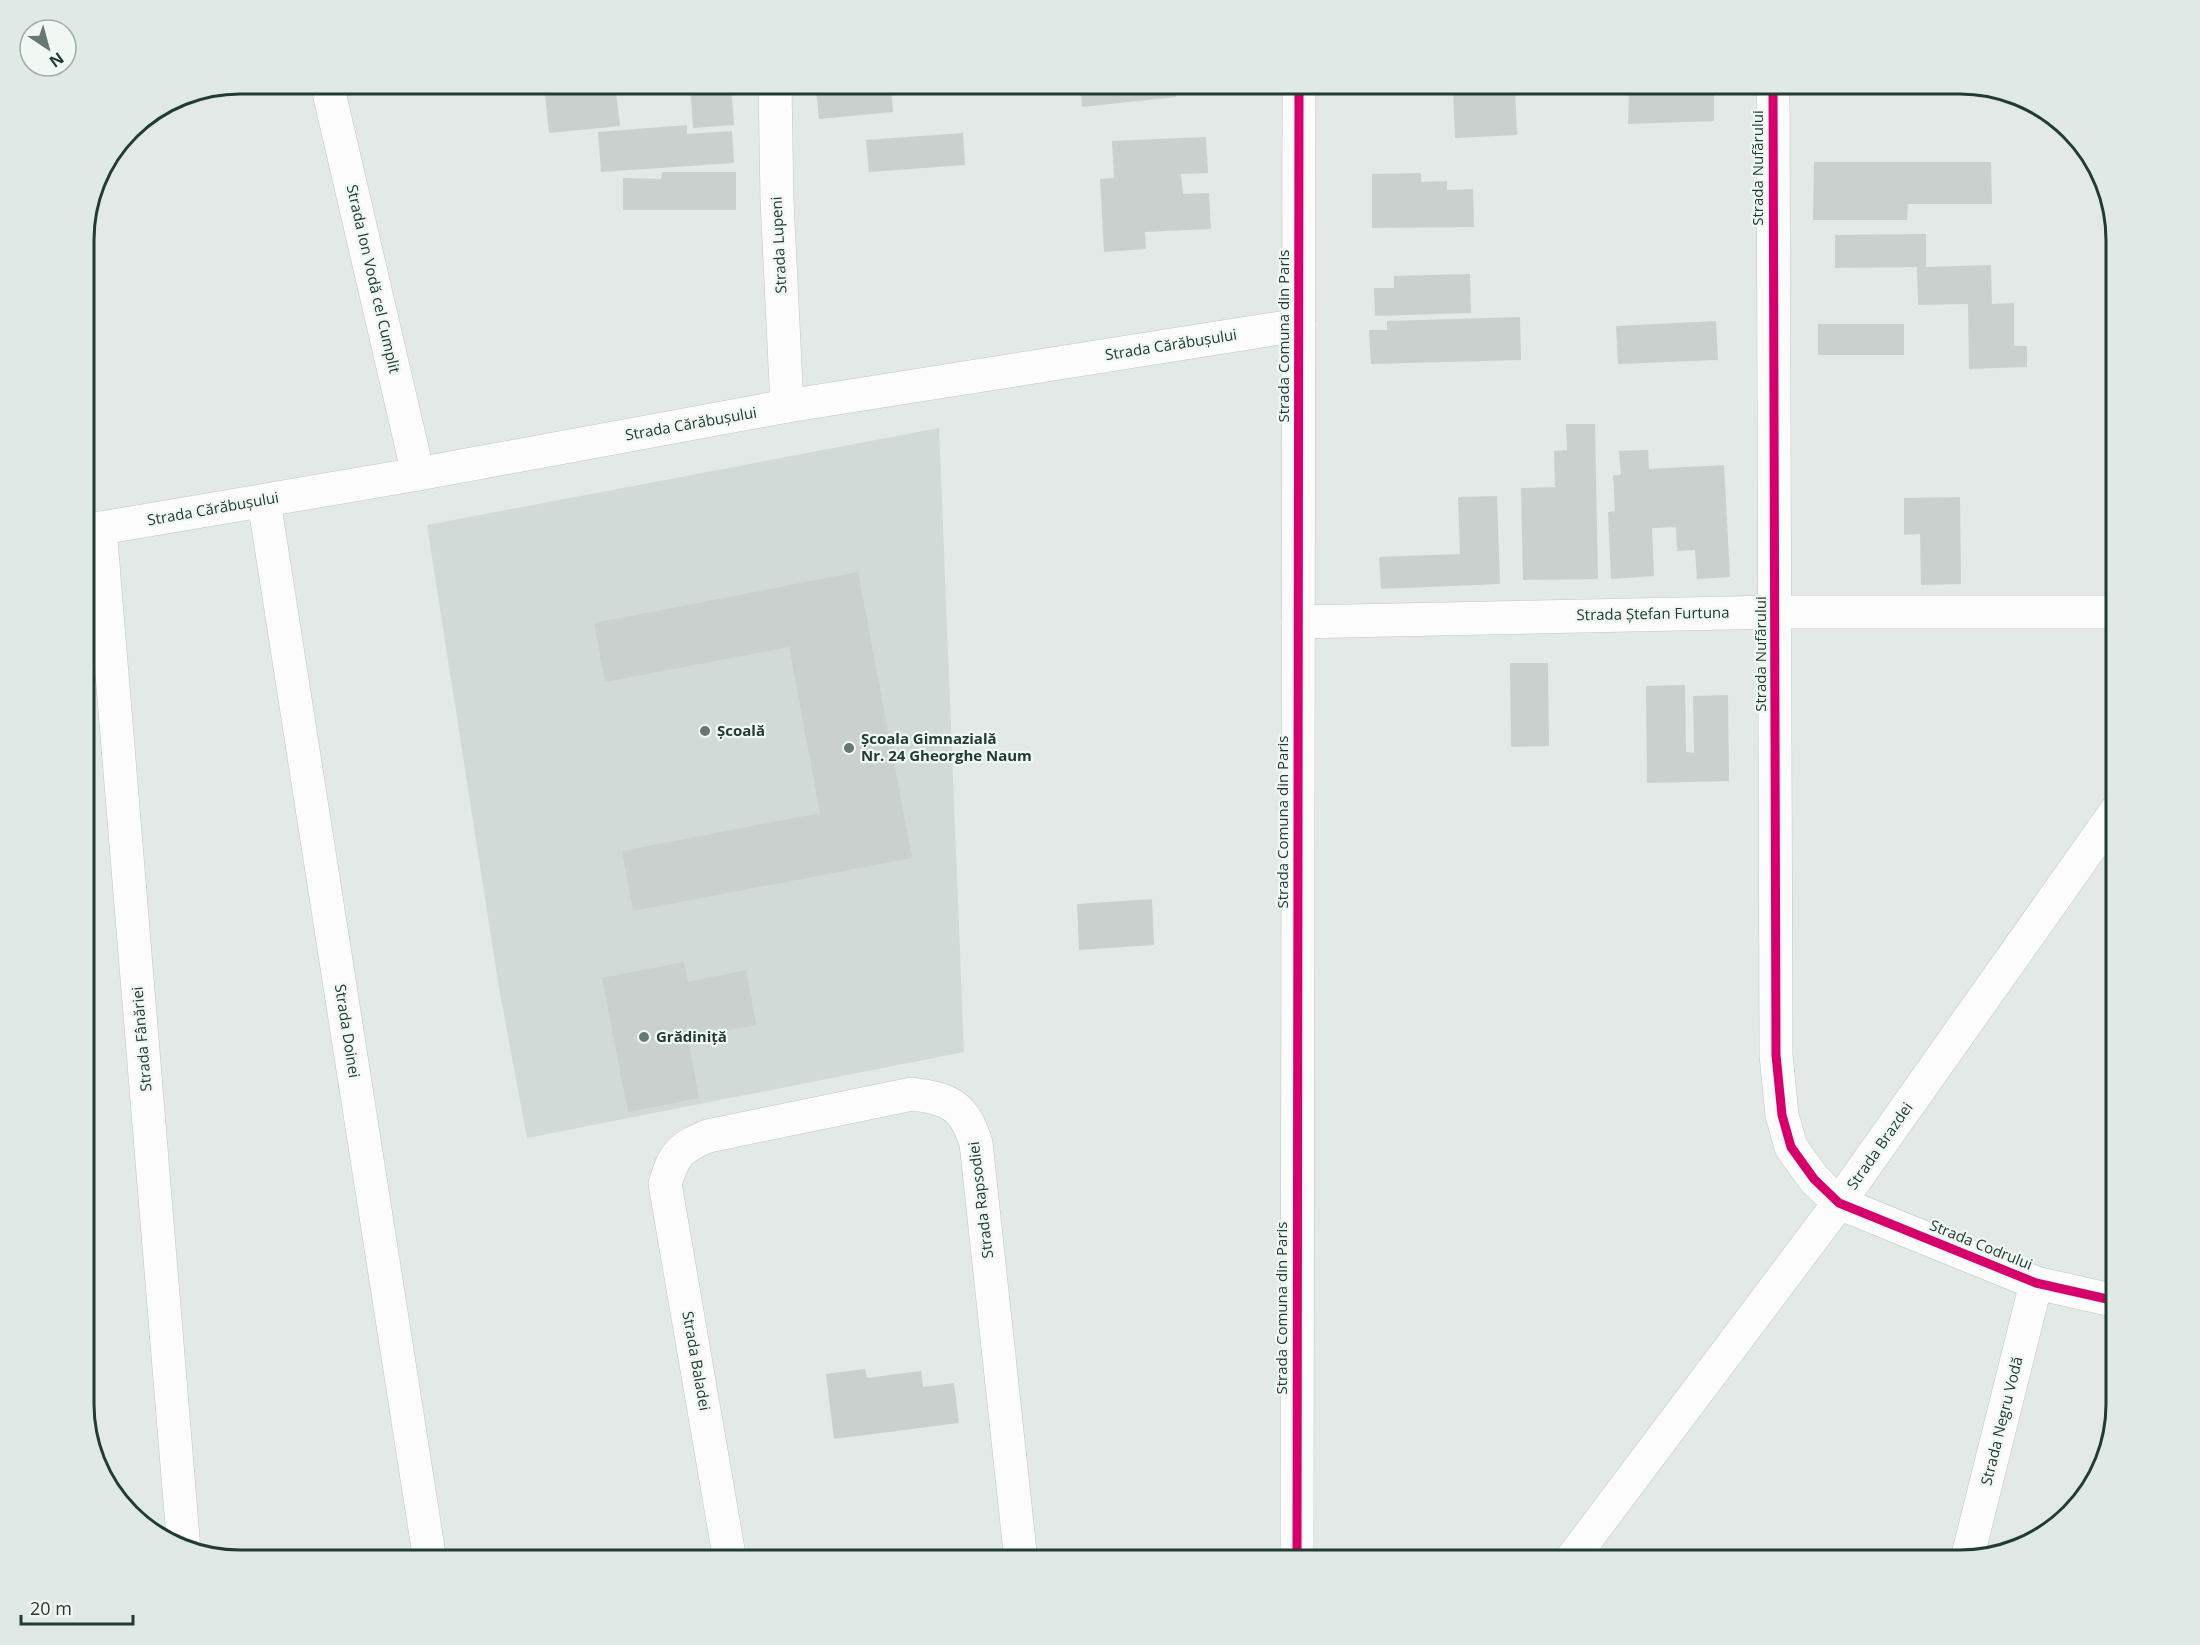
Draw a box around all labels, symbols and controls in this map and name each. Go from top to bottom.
north arrow [18,18,78,78]
text: N [45,47,69,73]
street label: Strada Nufărului [1747,110,1767,226]
street label: Strada Ion Vodă cel Cumplit [343,182,405,375]
street label: Strada Lupeni [765,196,791,294]
street label: Strada Comuna din Paris [1273,250,1293,422]
street label: Strada Cărăbușului [1103,324,1238,364]
street label: Strada Cărăbușului [624,402,758,444]
street label: Strada Cărăbușului [146,487,280,529]
street label: Strada Nufărului [1750,596,1770,712]
street label: Strada Ștefan Furtuna [1576,602,1730,624]
place label: Școală [717,720,765,740]
marker: Școală [698,724,712,738]
place label: Școala Gimnazială Nr. 24 Gheorghe Naum [861,728,1032,765]
street label: Strada Comuna din Paris [1272,736,1292,908]
marker: Școala Gimnazială Nr. 24 Gheorghe Naum [842,741,856,755]
street label: Strada Doinei [331,983,365,1079]
street label: Strada Fânăriei [126,986,156,1092]
place label: Grădiniță [656,1026,727,1046]
marker: Grădiniță [637,1030,651,1044]
street label: Strada Brazdei [1842,1098,1917,1193]
street label: Strada Rapsodiei [963,1141,997,1260]
street label: Strada Codrului [1927,1214,2036,1274]
street label: Strada Comuna din Paris [1271,1222,1291,1394]
street label: Strada Baladei [678,1309,716,1412]
street label: Strada Negru Vodă [1975,1354,2027,1487]
scale bar [21,1588,134,1626]
text: 20 m [30,1596,72,1620]

